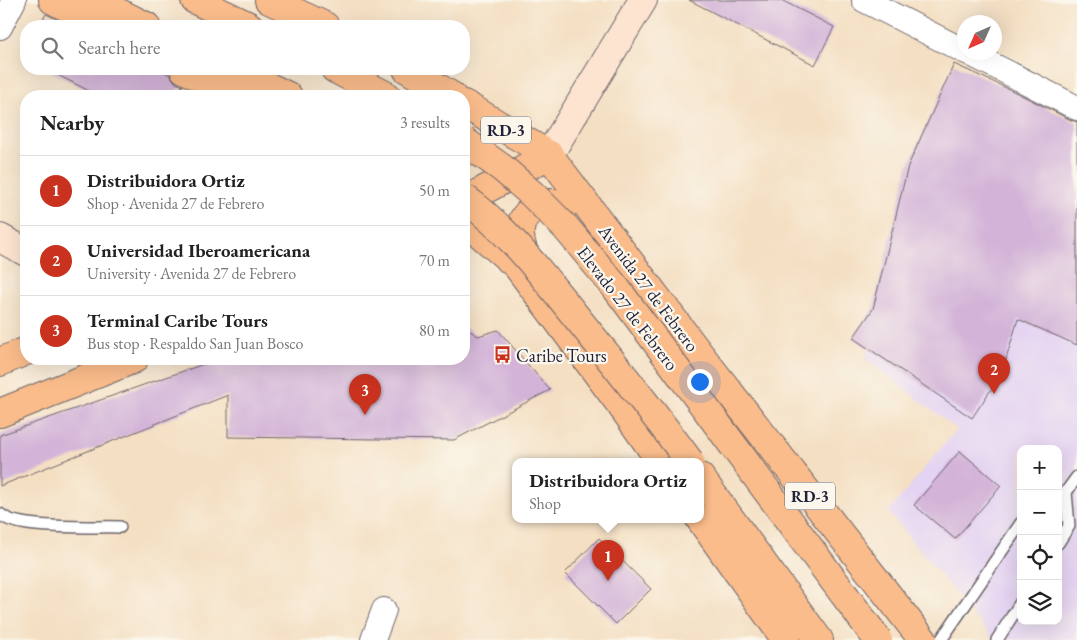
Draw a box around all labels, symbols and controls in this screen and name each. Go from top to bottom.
north arrow [957,15,1002,60]
search box [20,20,470,75]
icon: search [38,34,66,62]
text: Search here [78,35,160,60]
text: Nearby [40,109,104,136]
text: 3 results [400,112,450,133]
road number: RD-3 [481,116,531,144]
text: Distribuidora Ortiz [87,168,245,193]
text: 1 [52,180,60,201]
text: 50 m [419,180,450,201]
text: Shop · Avenida 27 de Febrero [87,193,265,214]
street label: Avenida 27 de Febrero [593,219,704,356]
text: Universidad Iberoamericana [87,238,310,263]
street label: Elevado 27 de Febrero [572,241,684,375]
text: 2 [52,250,60,271]
text: 70 m [419,250,450,271]
text: University · Avenida 27 de Febrero [87,263,296,284]
text: Terminal Caribe Tours [87,308,268,333]
text: 3 [52,320,60,341]
text: 80 m [419,320,450,341]
text: Bus stop · Respaldo San Juan Bosco [87,333,303,354]
place label: Caribe Tours [516,344,607,367]
bus stop icon: Caribe Tours [492,345,512,365]
pin: 2 [978,353,1010,394]
your location [687,369,713,395]
pin: 3 [349,374,381,415]
map controls [1017,445,1062,625]
button: + [1017,445,1062,490]
popup [512,458,704,523]
text: Distribuidora Ortiz [529,468,687,493]
road number: RD-3 [785,482,835,510]
button: − [1017,490,1062,535]
text: Shop [529,493,561,514]
button: locate [1017,535,1062,580]
pin: 1 [592,540,624,581]
button: layers [1017,580,1062,625]

